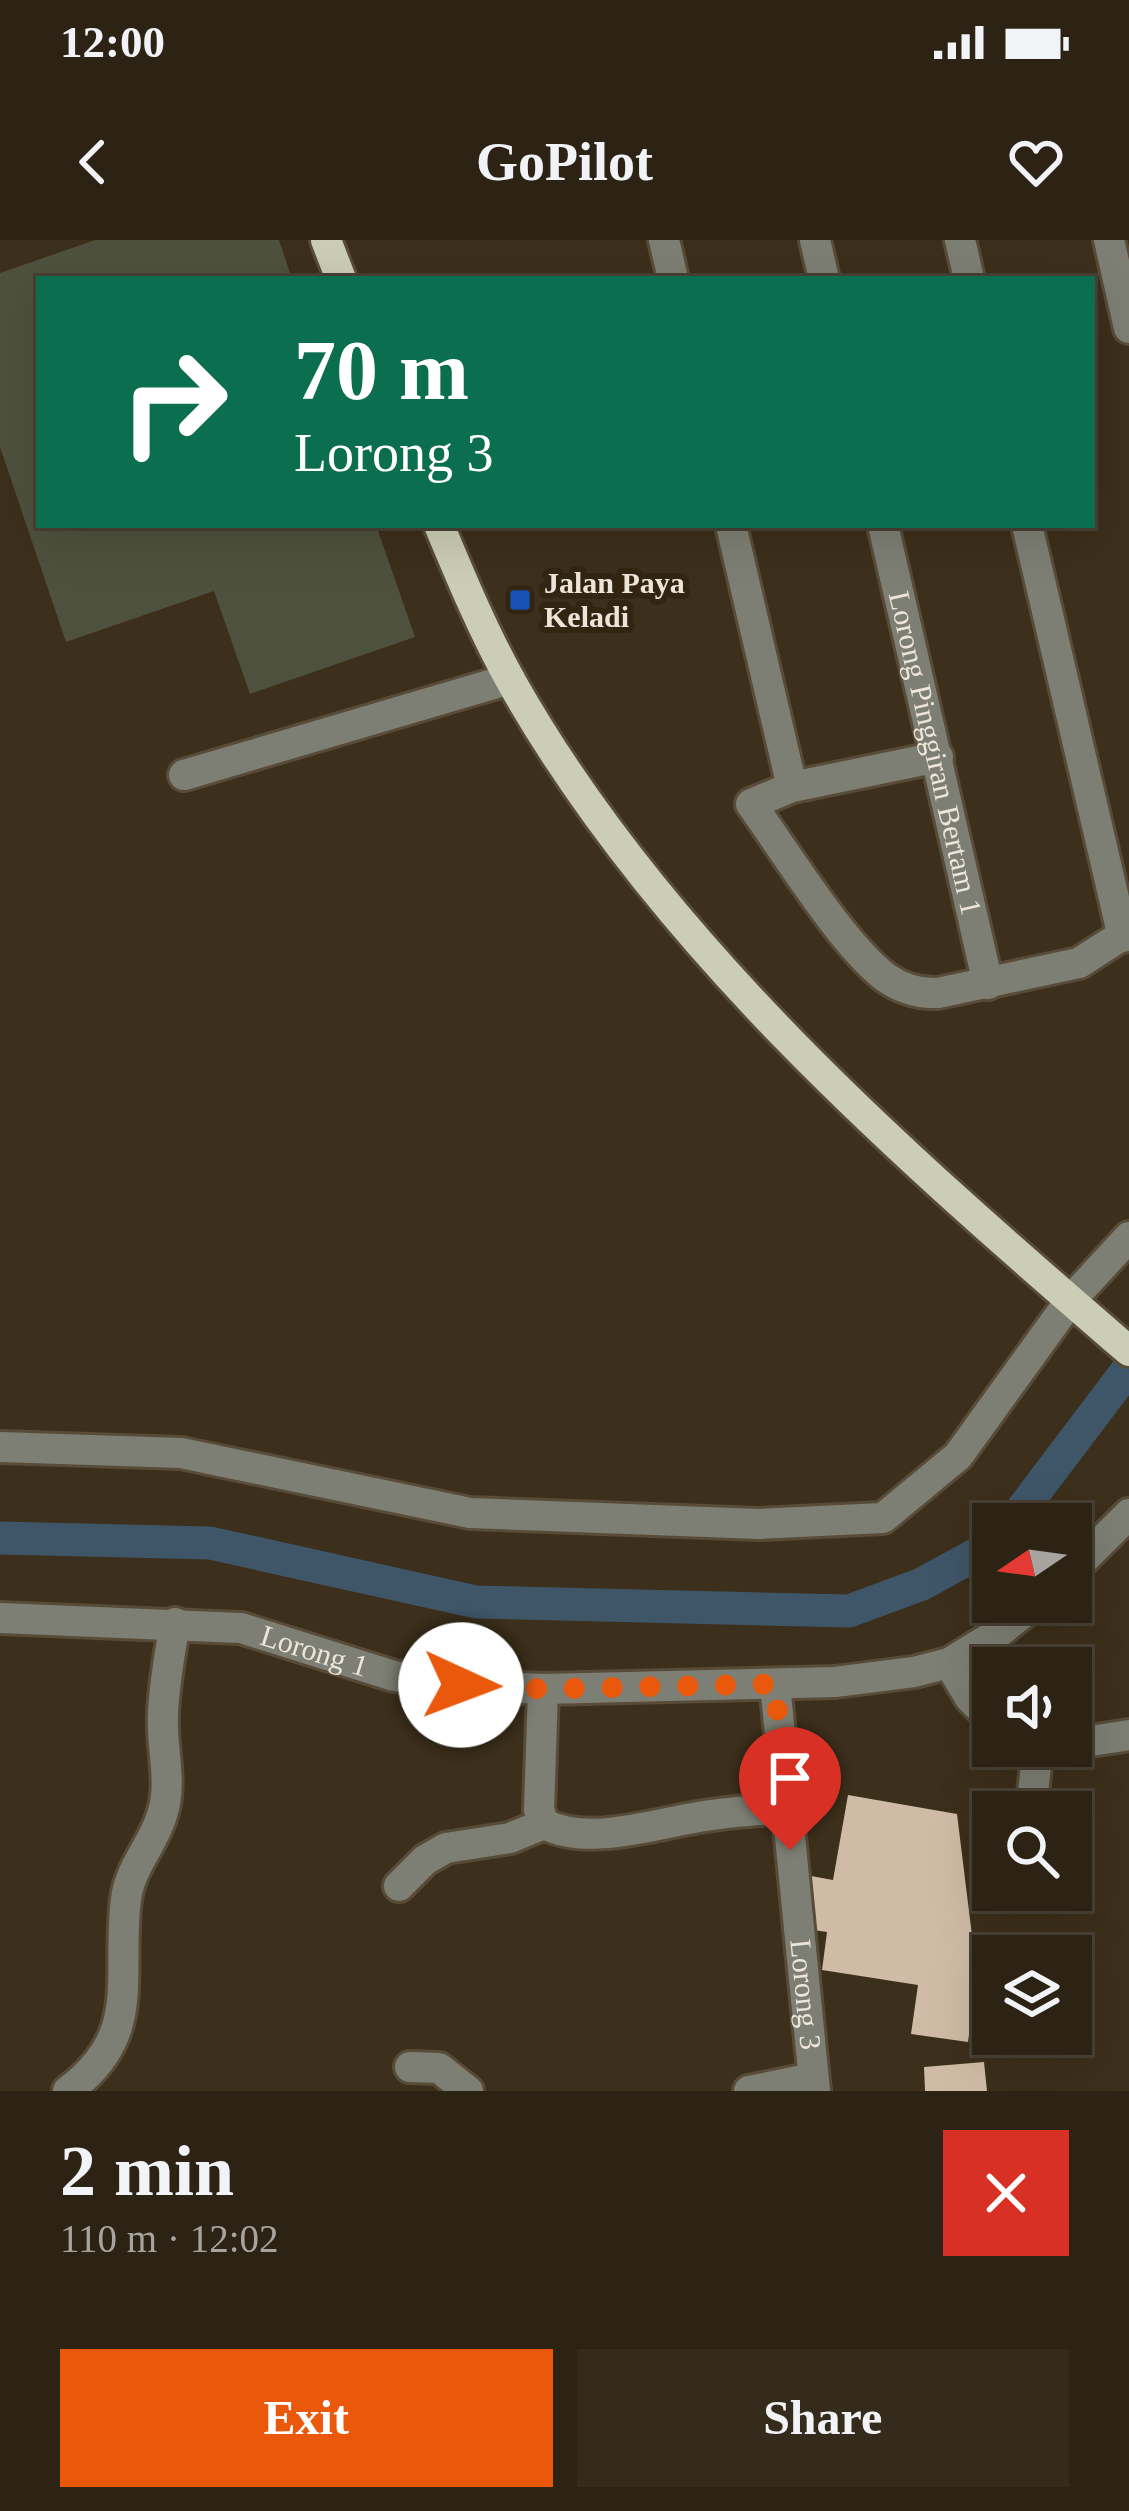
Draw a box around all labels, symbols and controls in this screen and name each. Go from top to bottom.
text: 12:00 [60,17,165,67]
icon: back [60,129,126,195]
icon: heart [1003,129,1069,195]
text: GoPilot [476,132,653,192]
icon: right [96,324,252,480]
text: 70 m [294,324,469,417]
text: Lorong 3 [294,423,493,483]
place label: Jalan Paya Keladi [544,566,685,633]
marker: Jalan Paya Keladi [507,587,533,613]
street label: Lorong Pinggiran Bertam 1 [883,588,989,918]
north arrow [972,1503,1092,1623]
map controls [972,1503,1092,2055]
street label: Lorong 1 [257,1618,372,1683]
position arrow [398,1622,524,1748]
button: sound [972,1647,1092,1767]
pin [739,1727,841,1850]
icon: arrive [757,1745,823,1811]
button: search [972,1791,1092,1911]
button: layers [972,1935,1092,2055]
street label: Lorong 3 [784,1938,828,2051]
button: close [943,2130,1069,2256]
text: 2 min [60,2131,234,2211]
text: 110 m · 12:02 [60,2217,278,2260]
button: Exit [60,2349,553,2487]
button: Share [577,2349,1069,2487]

